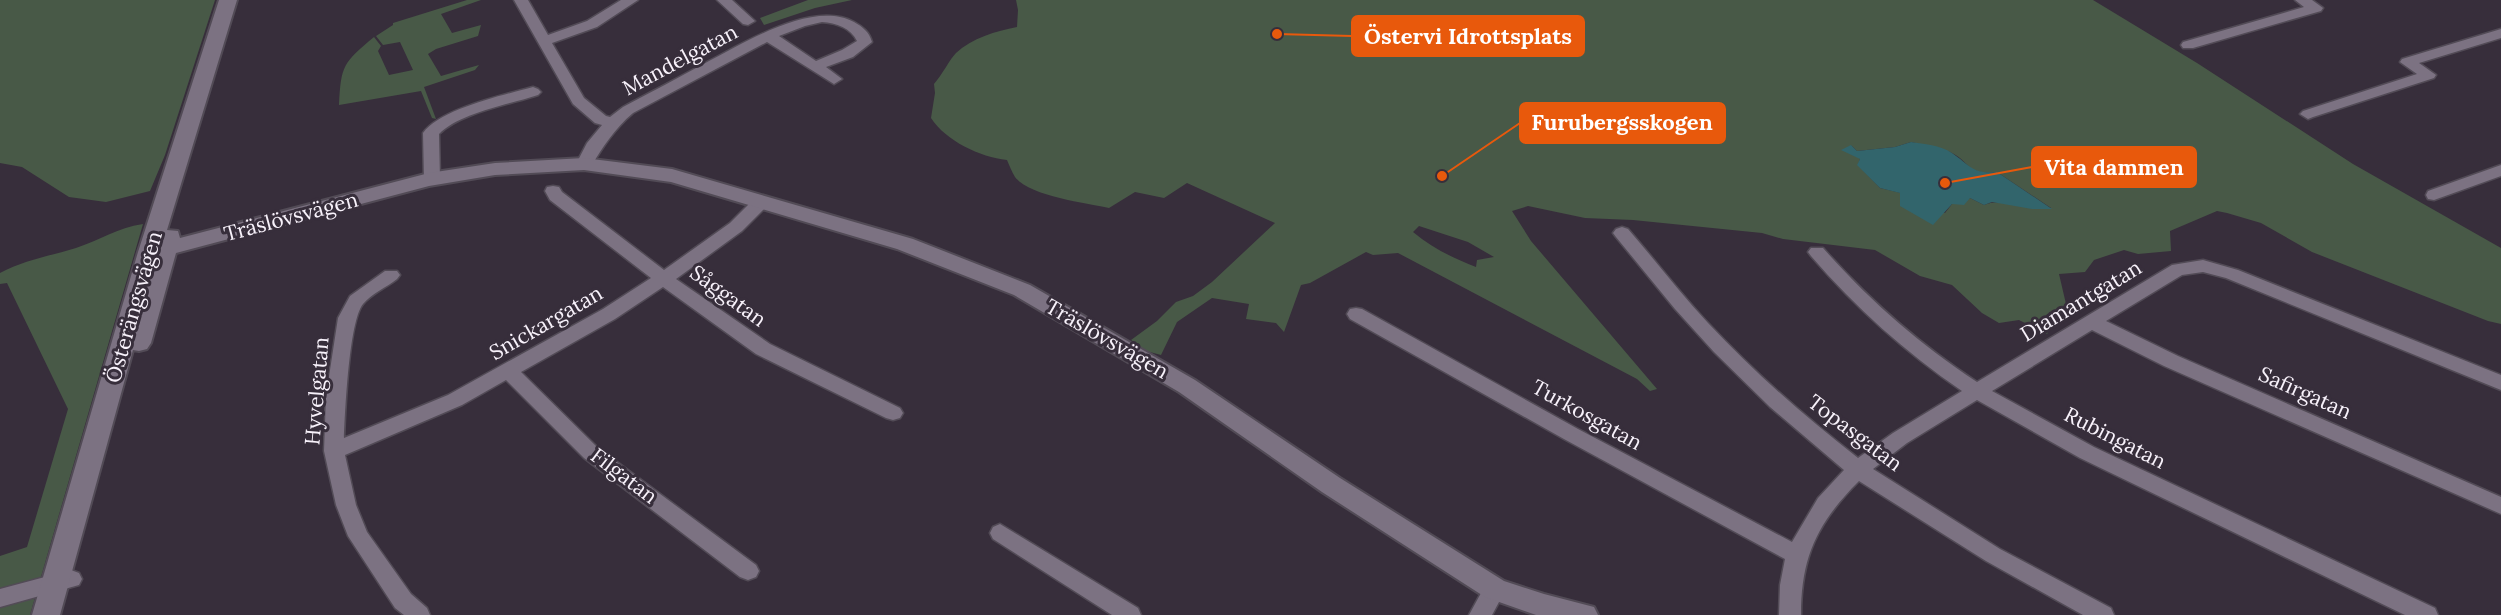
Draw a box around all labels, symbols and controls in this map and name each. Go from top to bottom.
callout: Östervi Idrottsplats [1352,16,1584,56]
street label: Mandelgatan [618,18,742,101]
text: Östervi Idrottsplats [1364,22,1572,50]
callout: Furubergsskogen [1520,103,1725,143]
text: Furubergsskogen [1531,108,1713,136]
callout: Vita dammen [2032,147,2196,187]
text: Vita dammen [2044,153,2184,181]
street label: Träslövsvägen [221,186,361,247]
street label: Österängsvägen [99,228,168,386]
street label: Diamantgatan [2015,254,2146,347]
street label: Såggatan [685,259,772,333]
street label: Snickargatan [484,279,608,366]
street label: Träslövsvägen [1041,292,1174,385]
street label: Hyvelgatan [298,335,335,446]
street label: Safirgatan [2255,360,2356,425]
street label: Turkosgatan [1527,373,1647,456]
street label: Topasgatan [1803,388,1908,477]
street label: Rubingatan [2060,400,2171,475]
street label: Filgatan [585,442,663,510]

